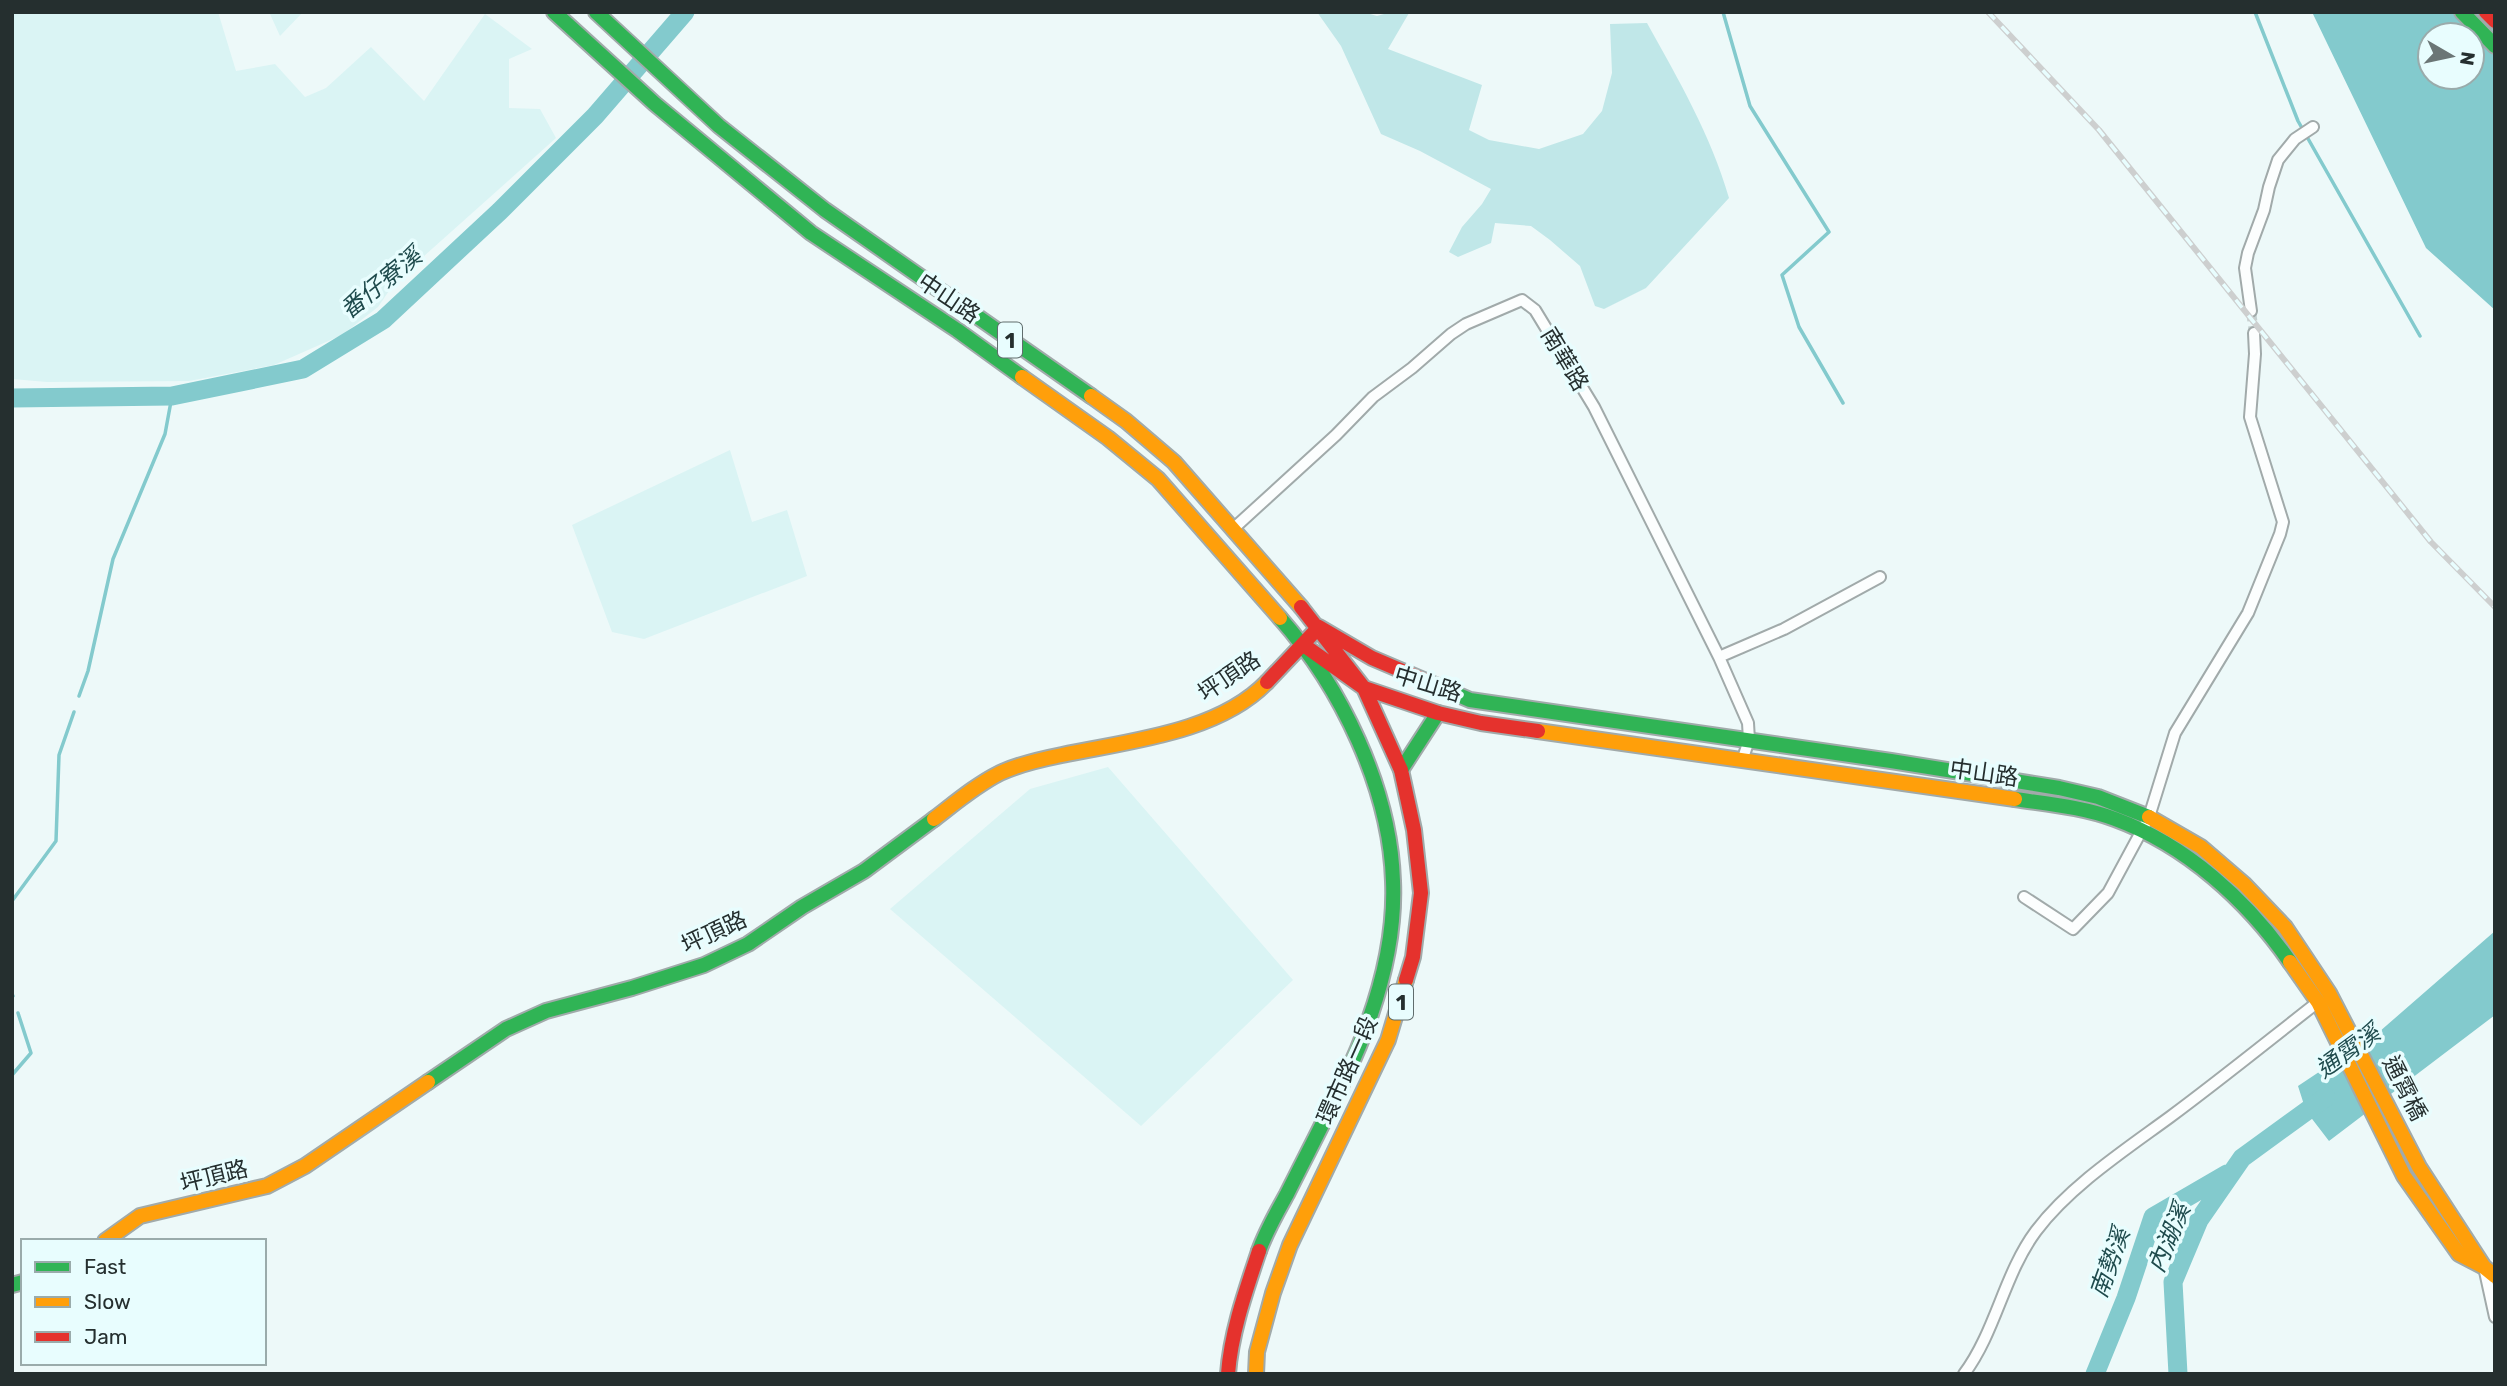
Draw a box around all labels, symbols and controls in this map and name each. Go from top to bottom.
north arrow [2416,21,2486,91]
text: N [2455,50,2480,67]
water label: 番仔寮溪 [335,240,429,324]
street label: 中山路 [913,267,985,329]
road number: 1 [998,322,1022,358]
street label: 南華路 [1535,322,1595,396]
street label: 坪頂路 [1193,645,1265,707]
street label: 中山路 [1391,661,1465,707]
street label: 中山路 [1948,754,2020,792]
street label: 坪頂路 [677,905,751,959]
road number: 1 [1389,984,1413,1020]
street label: 環市路一段 [1311,1012,1383,1128]
water label: 通霄溪 [2311,1017,2388,1083]
street label: 通霄橋 [2377,1051,2433,1125]
street label: 坪頂路 [177,1154,251,1198]
water label: 內湖溪 [2142,1197,2197,1277]
water label: 南勢溪 [2085,1222,2136,1302]
legend [21,1239,266,1365]
text: Fast [84,1254,126,1279]
text: Slow [84,1289,131,1314]
text: Jam [84,1324,128,1349]

